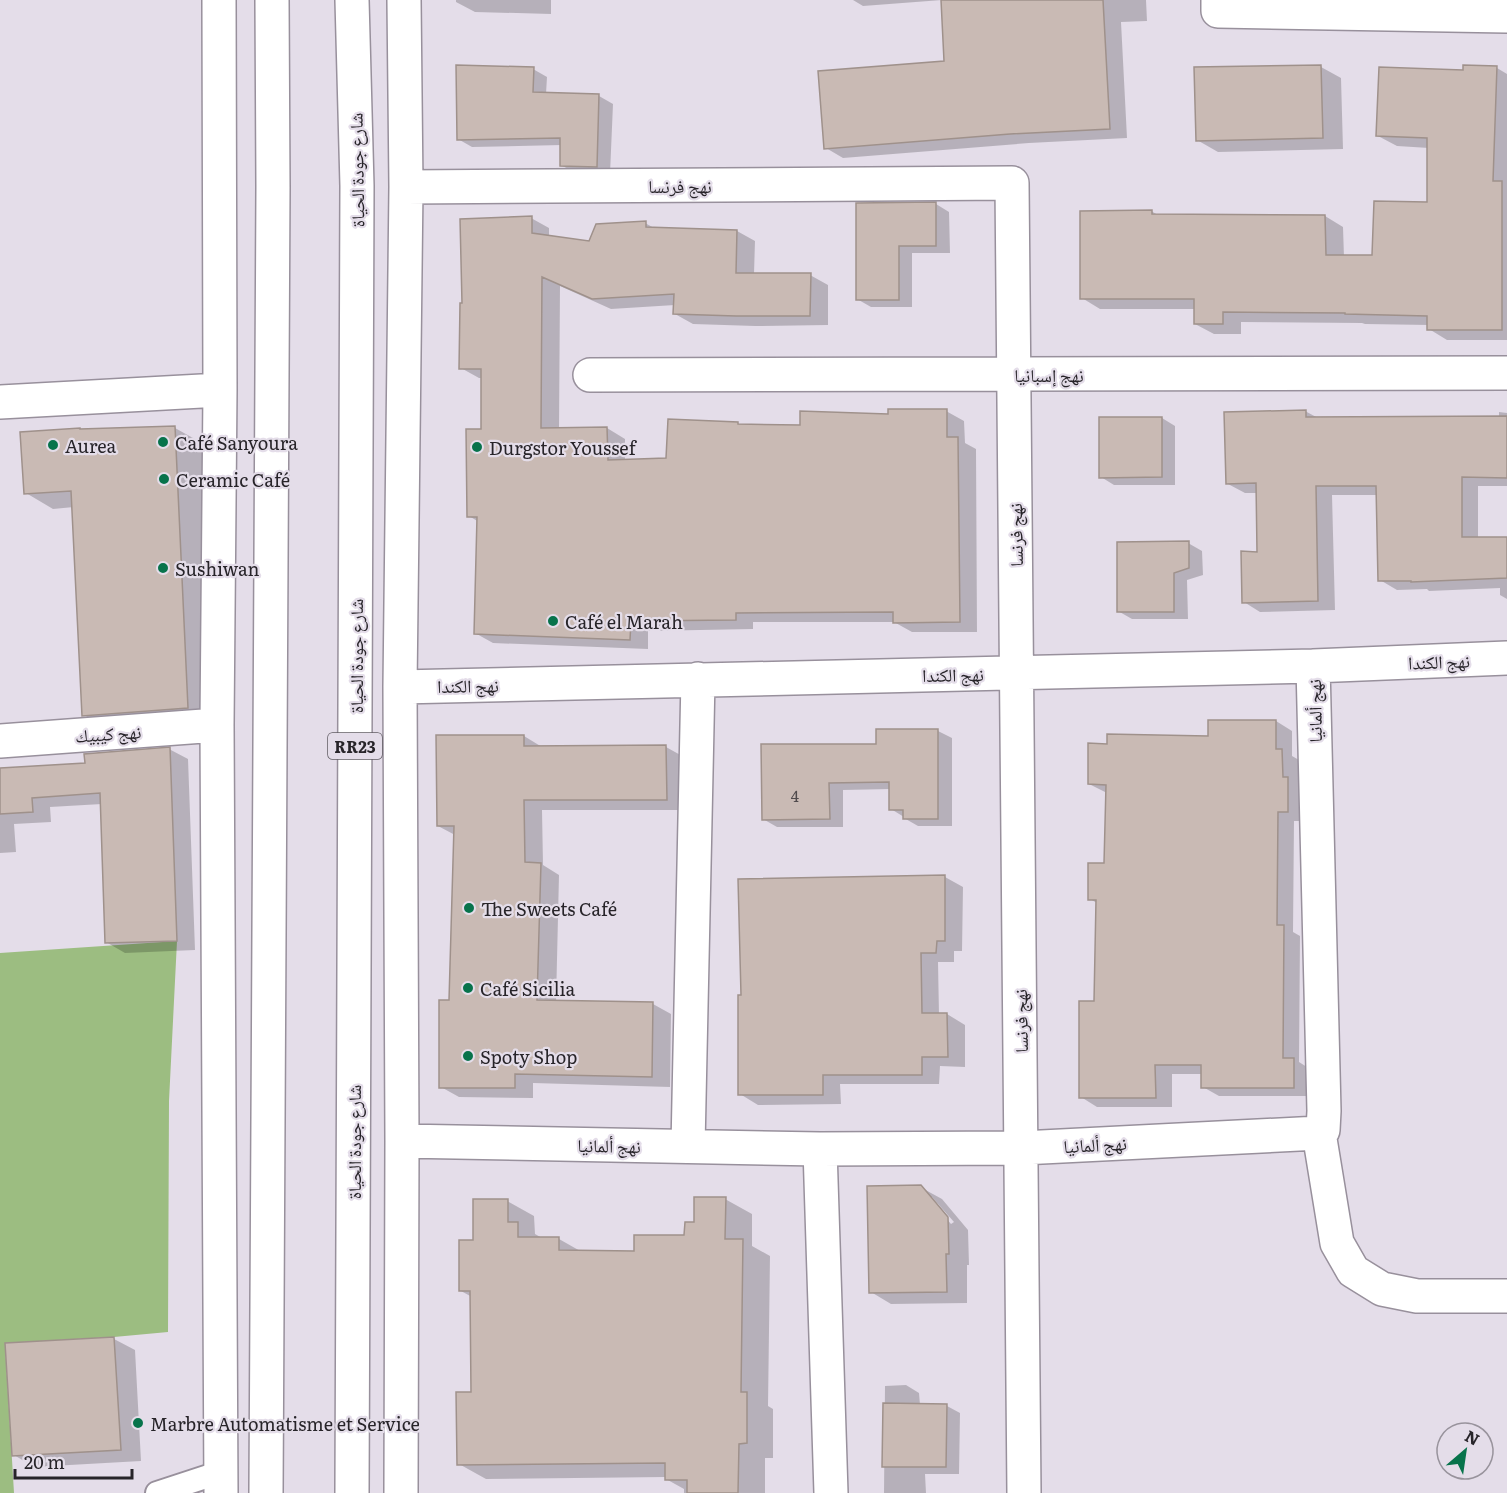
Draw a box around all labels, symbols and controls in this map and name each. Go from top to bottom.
street label: شارع جودة الحياة [342,112,370,228]
street label: نهج فرنسا [648,172,712,199]
street label: نهج إسبانيا [1014,361,1084,388]
place label: Café Sanyoura [175,429,298,456]
place label: Aurea [65,432,117,459]
place label: Durgstor Youssef [489,434,638,461]
marker: Café Sanyoura [156,435,170,449]
marker: Aurea [46,438,60,452]
marker: Durgstor Youssef [470,440,484,454]
place label: Ceramic Café [176,466,290,493]
marker: Ceramic Café [157,472,171,486]
street label: نهج فرنسا [1001,503,1029,567]
place label: Sushiwan [175,555,259,582]
marker: Sushiwan [156,561,170,575]
street label: شارع جودة الحياة [342,599,369,713]
place label: Café el Marah [565,608,683,635]
marker: Café el Marah [546,614,560,628]
street label: نهج الكندا [1408,646,1470,676]
street label: نهج الكندا [922,660,984,688]
street label: نهج الكندا [437,671,499,699]
street label: نهج ألمانيا [1300,679,1328,743]
street label: نهج كيبيك [74,717,142,749]
road number: RR23 [328,733,382,759]
house number: 4 [791,784,799,807]
place label: The Sweets Café [481,895,617,922]
marker: The Sweets Café [462,901,476,915]
place label: Café Sicilia [480,975,576,1002]
marker: Café Sicilia [461,981,475,995]
street label: نهج فرنسا [1006,989,1034,1053]
place label: Spoty Shop [480,1043,577,1070]
marker: Spoty Shop [461,1049,475,1063]
street label: شارع جودة الحياة [340,1085,367,1199]
street label: نهج ألمانيا [1063,1129,1127,1159]
street label: نهج ألمانيا [577,1131,641,1159]
place label: Marbre Automatisme et Service [150,1410,420,1437]
marker: Marbre Automatisme et Service [131,1416,145,1430]
north arrow [1435,1421,1495,1481]
text: N [1461,1423,1484,1451]
scale bar [15,1442,132,1480]
text: 20 m [24,1448,65,1475]

